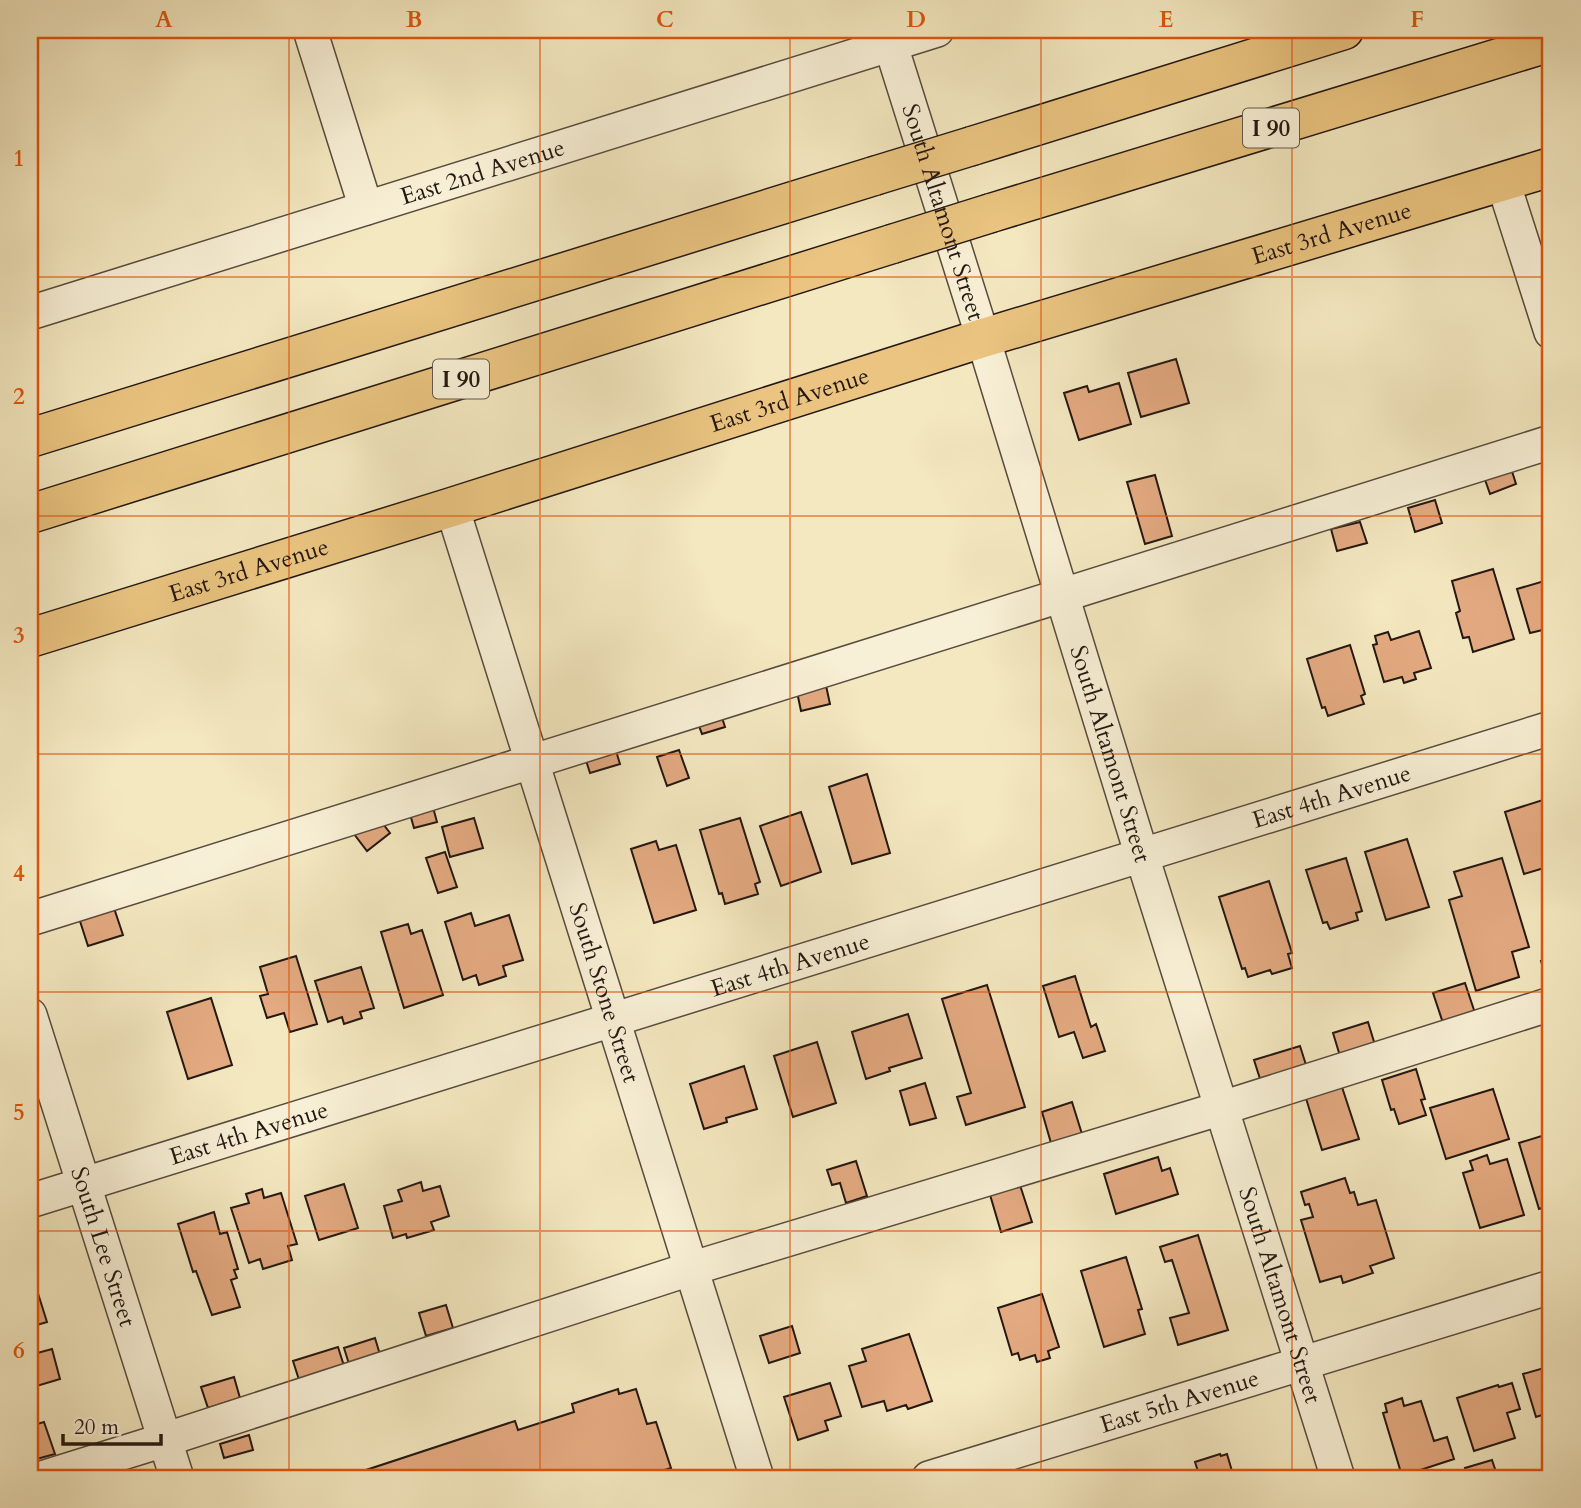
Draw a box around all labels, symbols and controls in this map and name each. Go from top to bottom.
text: A [155,4,173,35]
text: B [406,4,422,35]
text: C [656,4,674,35]
text: D [906,4,926,35]
text: E [1159,4,1173,35]
text: F [1410,4,1424,35]
street label: South Altamont Street [894,100,993,325]
road number: I 90 [1243,108,1299,148]
street label: East 2nd Avenue [396,131,569,213]
text: 1 [13,143,25,174]
street label: East 3rd Avenue [1247,193,1415,273]
street label: East 3rd Avenue [706,359,873,440]
road number: I 90 [433,360,489,398]
text: 2 [13,381,25,412]
street label: East 3rd Avenue [165,530,333,610]
text: 3 [13,620,25,651]
street label: South Altamont Street [1062,641,1160,867]
street label: East 4th Avenue [1248,756,1415,836]
text: 4 [13,858,25,889]
street label: South Stone Street [561,899,648,1087]
street label: East 4th Avenue [707,924,874,1005]
street label: East 4th Avenue [165,1093,332,1173]
text: 5 [13,1097,25,1128]
street label: South Lee Street [63,1163,144,1331]
street label: South Altamont Street [1231,1183,1330,1408]
text: 6 [13,1335,25,1366]
street label: East 5th Avenue [1096,1361,1263,1441]
scale bar [63,1403,161,1447]
text: 20 m [74,1413,119,1442]

